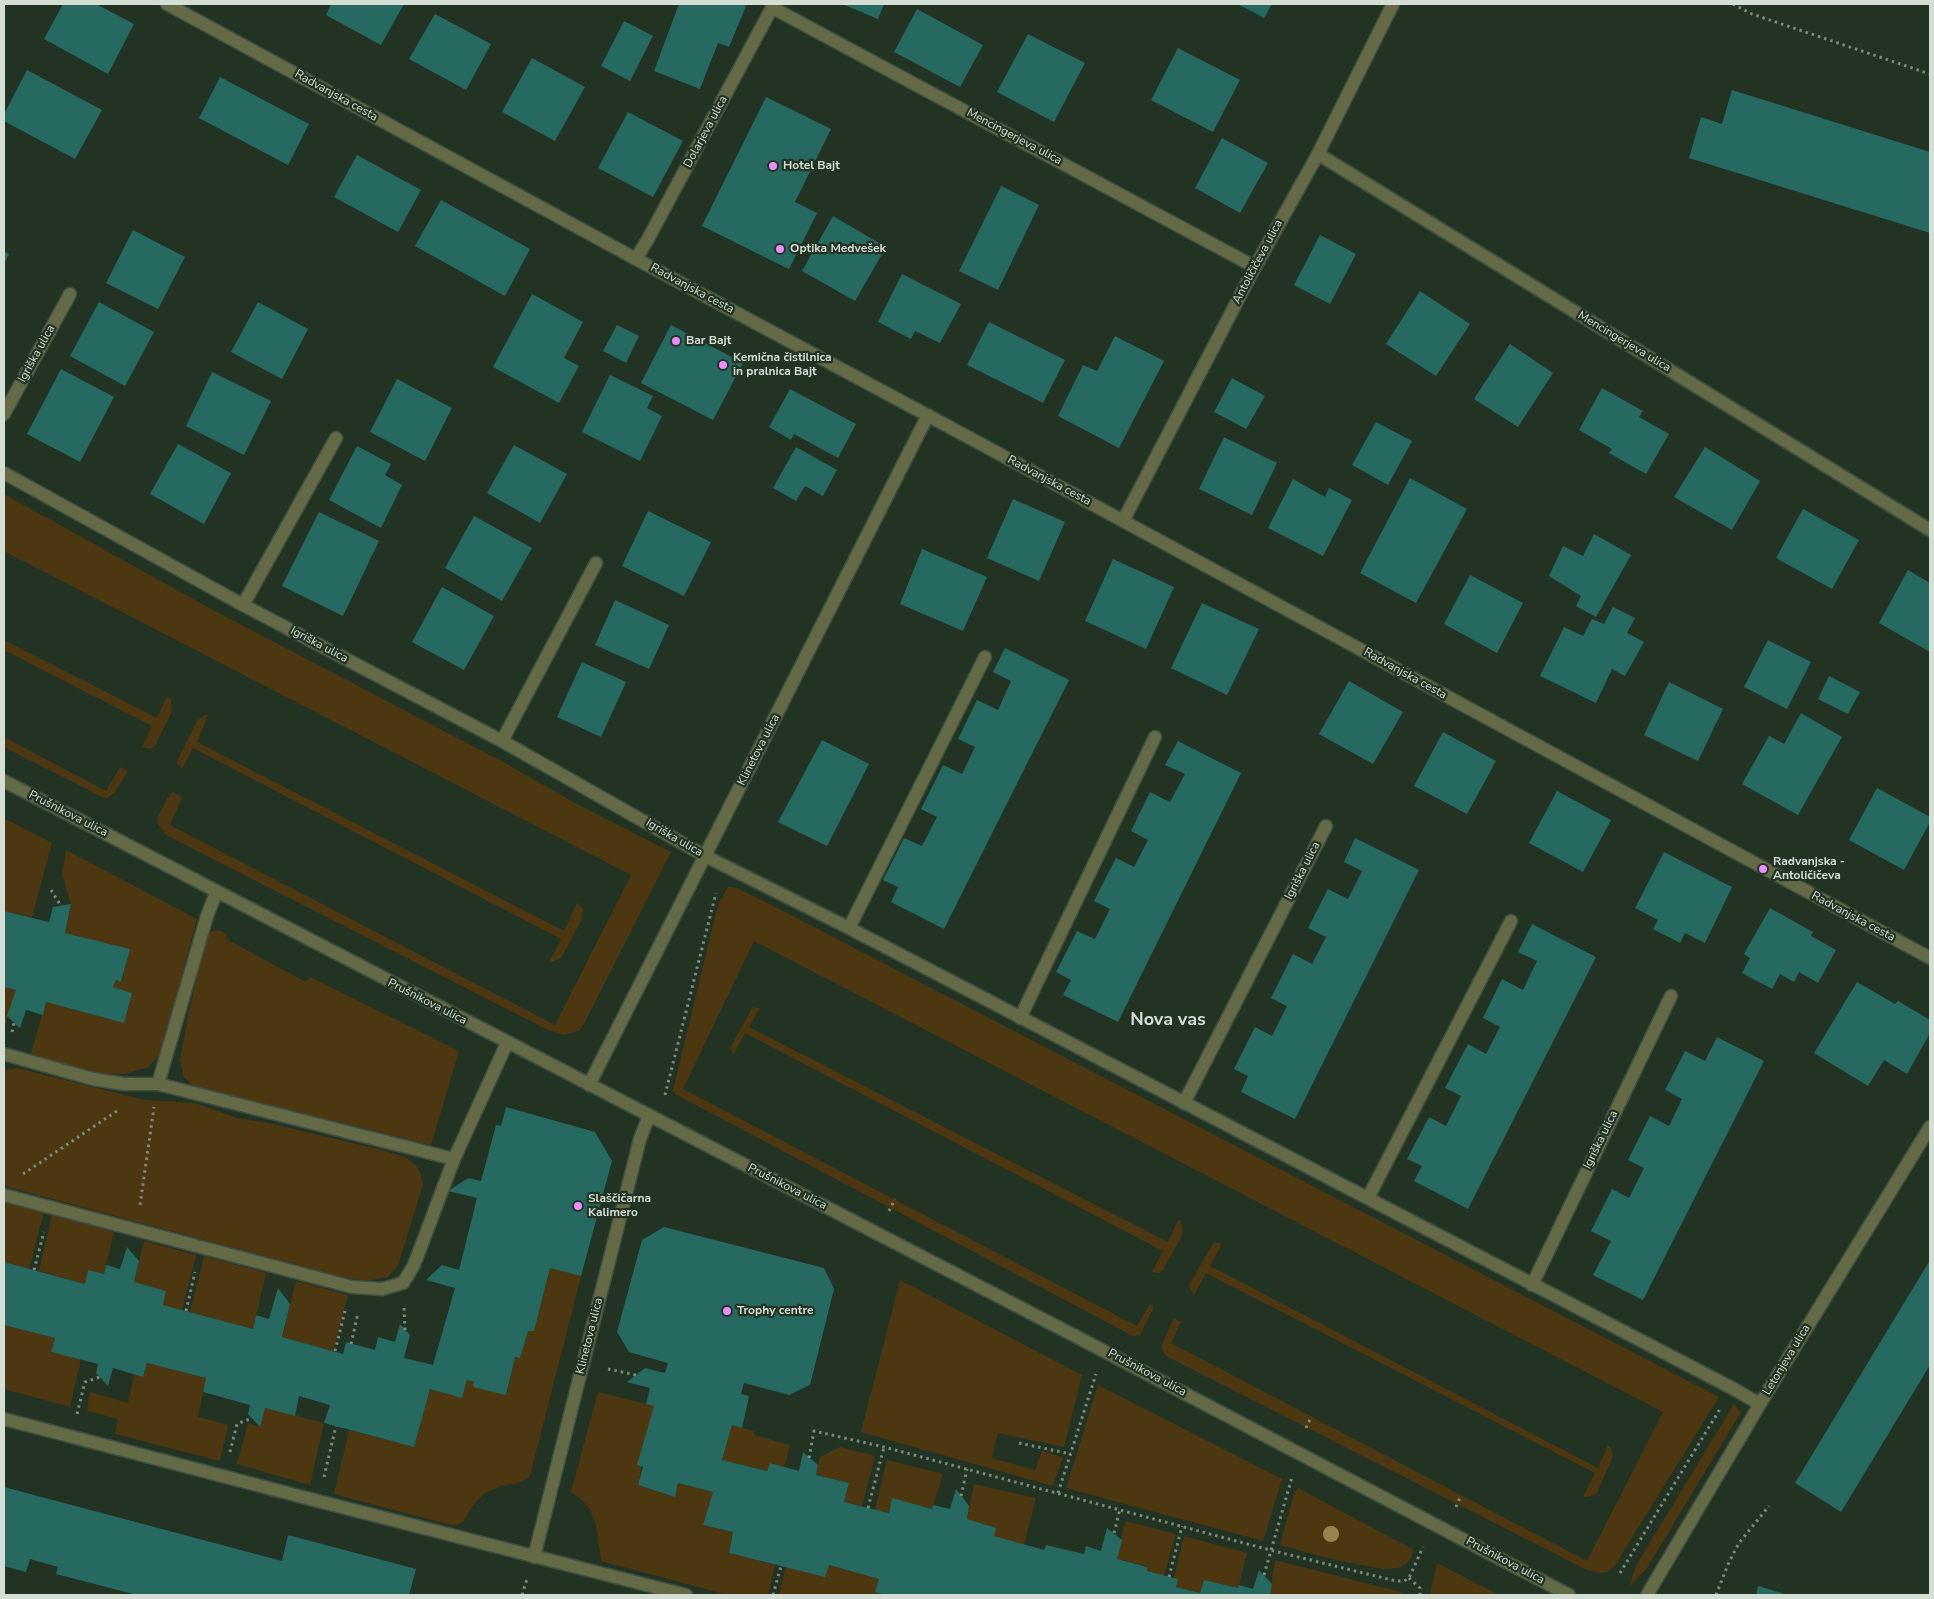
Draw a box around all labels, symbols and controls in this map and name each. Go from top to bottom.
street label: Radvanjska cesta [292,67,380,125]
street label: Dolarjeva ulica [681,94,731,170]
street label: Mencingerjeva ulica [964,106,1064,168]
place label: Hotel Bajt [783,159,840,173]
marker: Hotel Bajt [767,160,779,172]
street label: Antoličičeva ulica [1230,217,1286,307]
place label: Optika Medvešek [790,242,886,256]
marker: Optika Medvešek [774,243,786,255]
street label: Radvanjska cesta [648,261,736,317]
street label: Mencingerjeva ulica [1575,309,1673,375]
street label: Igriška ulica [15,323,59,385]
place label: Bar Bajt [686,334,731,348]
marker: Bar Bajt [670,335,682,347]
place label: Kemična čistilnica in pralnica Bajt [733,351,832,379]
marker: Kemična čistilnica in pralnica Bajt [717,359,729,371]
street label: Radvanjska cesta [1005,453,1093,509]
street label: Igriška ulica [288,624,350,666]
street label: Radvanjska cesta [1361,645,1449,703]
street label: Klinetova ulica [735,712,783,788]
street label: Prušnikova ulica [26,788,110,840]
street label: Igriška ulica [643,816,705,860]
street label: Igriška ulica [1282,840,1324,902]
place label: Radvanjska - Antoličičeva [1773,855,1845,883]
marker: Radvanjska - Antoličičeva [1757,863,1769,875]
street label: Radvanjska cesta [1809,889,1897,945]
street label: Prušnikova ulica [385,976,469,1028]
district label: Nova vas [1130,1010,1206,1032]
street label: Igriška ulica [1581,1108,1621,1172]
street label: Prušnikova ulica [745,1161,829,1213]
place label: Slaščičarna Kalimero [588,1192,651,1220]
marker: Slaščičarna Kalimero [572,1200,584,1212]
street label: Klinetova ulica [574,1296,606,1376]
place label: Trophy centre [737,1304,814,1318]
marker: Trophy centre [721,1305,733,1317]
street label: Letonjeva ulica [1760,1322,1814,1398]
street label: Prušnikova ulica [1105,1346,1189,1400]
street label: Prušnikova ulica [1463,1534,1547,1588]

